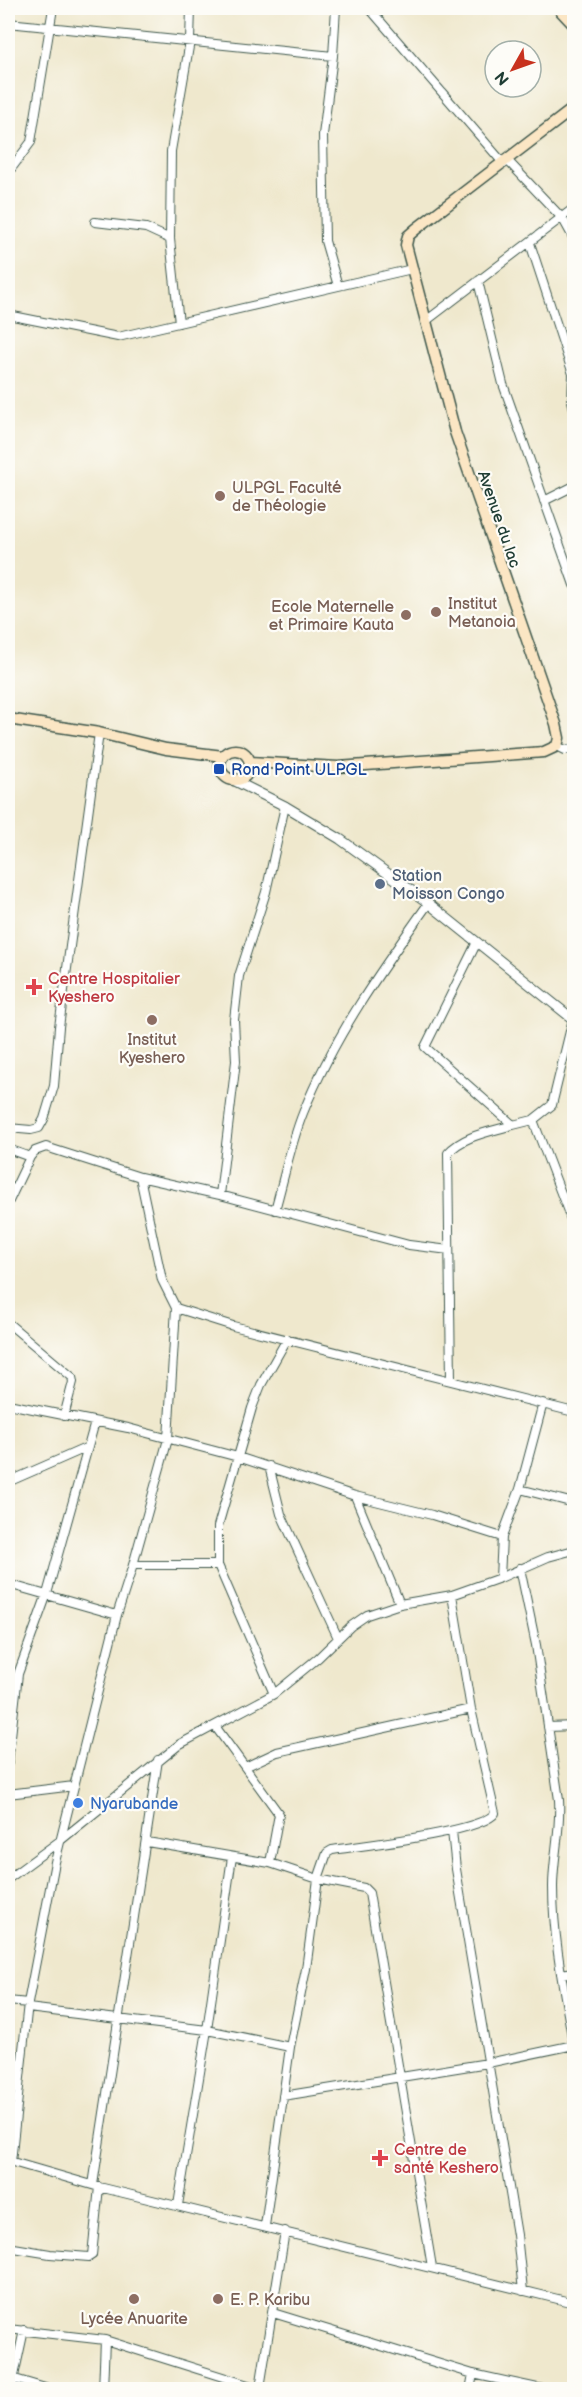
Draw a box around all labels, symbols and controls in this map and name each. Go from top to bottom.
north arrow [483,39,543,99]
text: N [492,67,514,88]
street label: Avenue du lac [473,468,524,571]
place label: ULPGL Faculté de Théologie [232,479,342,516]
marker: ULPGL Faculté de Théologie [213,489,227,503]
place label: Institut Metanoia [448,595,516,632]
place label: Ecole Maternelle et Primaire Kauta [269,598,395,635]
marker: Institut Metanoia [429,605,443,619]
marker: Ecole Maternelle et Primaire Kauta [399,608,413,622]
place label: Rond Point ULPGL [231,761,367,780]
marker: Rond Point ULPGL [212,762,226,776]
place label: Station Moisson Congo [392,867,505,904]
marker: Station Moisson Congo [373,877,387,891]
place label: Centre Hospitalier Kyeshero [48,970,180,1007]
marker: Centre Hospitalier Kyeshero [25,978,43,996]
marker: Institut Kyeshero [145,1013,159,1027]
place label: Institut Kyeshero [119,1031,185,1068]
place label: Nyarubande [90,1795,179,1814]
marker: Nyarubande [71,1796,85,1810]
place label: Centre de santé Keshero [394,2141,499,2178]
marker: Centre de santé Keshero [371,2149,389,2167]
place label: E. P. Karibu [230,2291,310,2310]
marker: Lycée Anuarite [127,2292,141,2306]
marker: E. P. Karibu [211,2292,225,2306]
place label: Lycée Anuarite [80,2310,188,2329]

